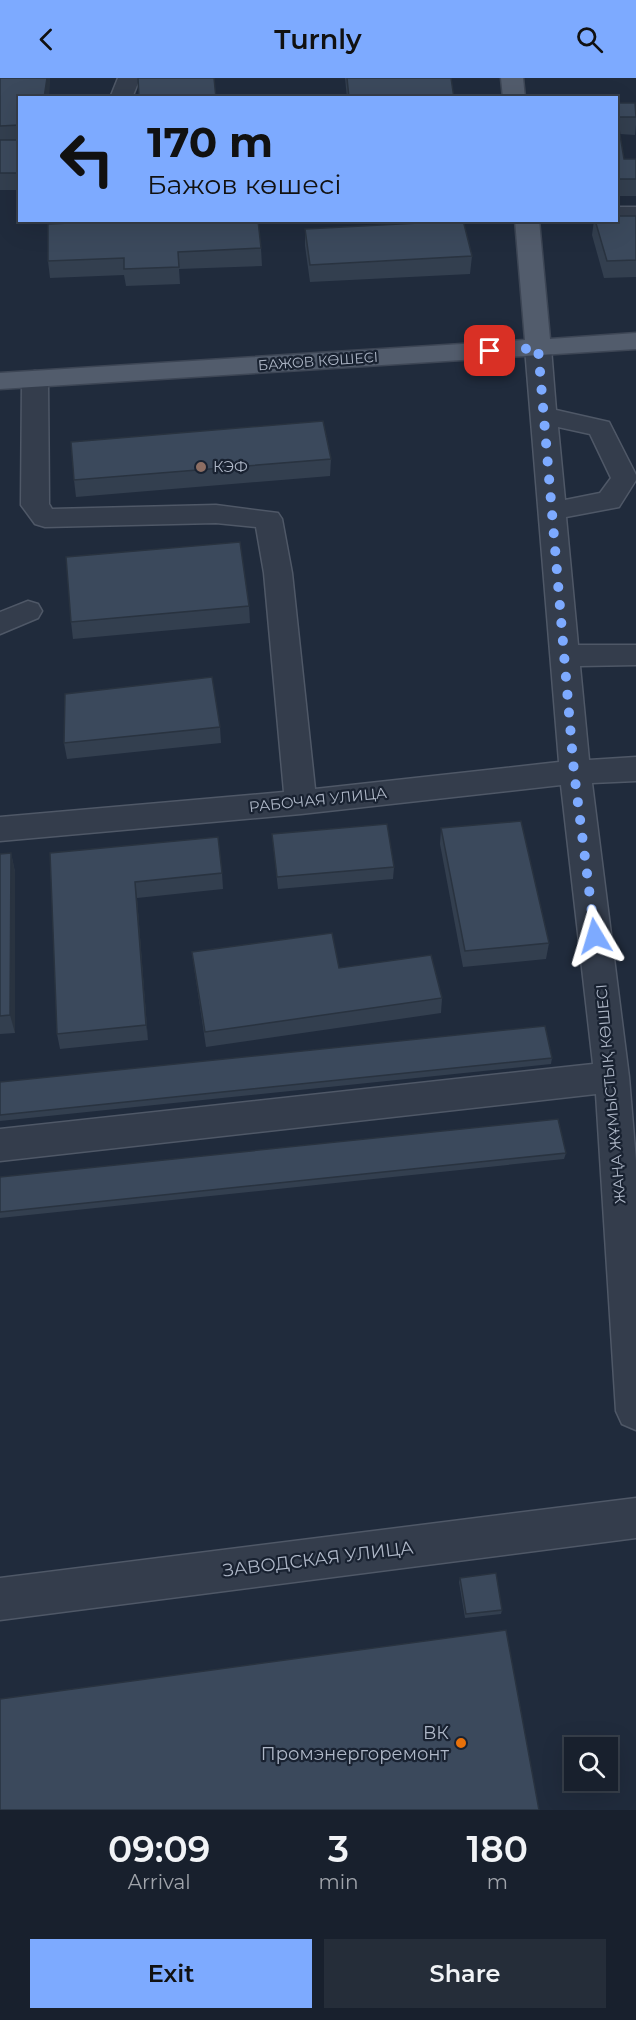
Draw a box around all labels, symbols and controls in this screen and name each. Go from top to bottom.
icon: back [30,23,63,56]
text: Turnly [274,23,362,56]
icon: search [573,23,606,56]
text: 170 m [147,116,273,168]
icon: left [48,120,126,198]
text: Бажов көшесі [147,168,342,201]
pin [464,325,515,376]
icon: arrive [473,334,506,367]
street label: БАЖОВ КӨШЕСІ [257,348,379,374]
place label: КЭФ [213,457,248,476]
marker: КЭФ [194,460,208,474]
street label: РАБОЧАЯ УЛИЦА [248,783,388,816]
position arrow [563,904,627,968]
street label: ЖАҢА ЖҰМЫСТЫҚ КӨШЕСІ [591,983,630,1205]
street label: ЗАВОДСКАЯ УЛИЦА [221,1536,415,1582]
place label: ВК Промэнергоремонт [261,1722,449,1765]
marker: ВК Промэнергоремонт [454,1736,468,1750]
map controls [564,1737,618,1791]
button: search [564,1737,618,1791]
text: 09:09 [108,1827,210,1871]
text: 3 [328,1827,349,1871]
text: 180 [467,1827,528,1871]
text: Arrival [128,1870,191,1894]
text: min [318,1870,359,1894]
text: m [487,1870,508,1894]
button: Exit [30,1939,312,2008]
button: Share [324,1939,606,2008]

